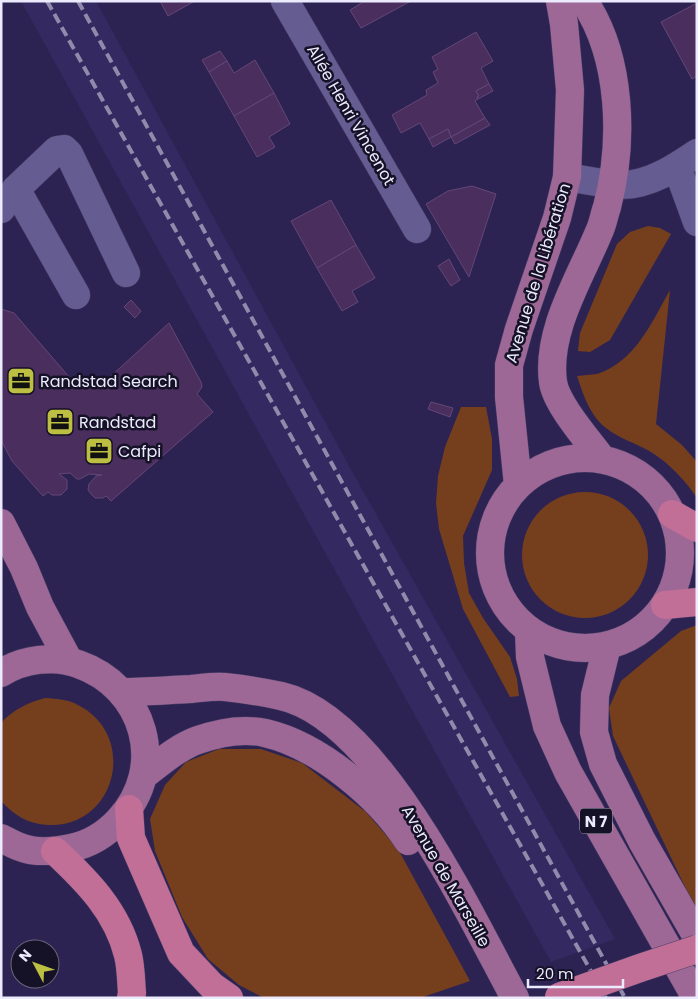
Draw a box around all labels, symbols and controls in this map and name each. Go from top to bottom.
street label: Allée Henri Vincenot [301,40,401,190]
street label: Avenue de la Libération [500,180,576,366]
office icon: Randstad Search [6,366,36,396]
place label: Randstad Search [40,370,178,393]
office icon: Randstad [45,407,75,437]
place label: Randstad [79,411,156,434]
office icon: Cafpi [84,436,114,466]
place label: Cafpi [118,440,161,463]
street label: Avenue de Marseille [396,801,496,951]
road number: N 7 [580,808,612,834]
north arrow [10,939,60,989]
text: N [14,945,36,966]
scale bar [528,956,623,988]
text: 20 m [536,963,574,984]

